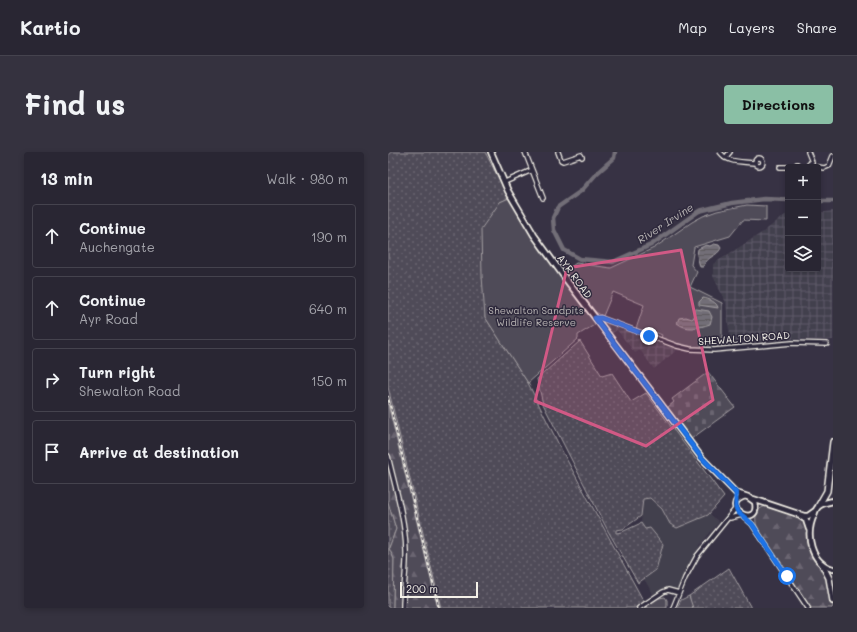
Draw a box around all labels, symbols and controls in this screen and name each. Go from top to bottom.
text: Kartio [20,15,80,40]
text: Map [678,18,707,37]
text: Layers [729,18,775,37]
text: Share [797,18,837,37]
button: Directions [724,85,833,124]
text: Find us [24,86,125,122]
map controls [785,164,821,272]
button: + [785,164,821,200]
text: 13 min [40,167,93,189]
text: Walk · 980 m [266,170,348,187]
water label: River Irvine [634,199,696,247]
button: − [785,200,821,236]
text: Continue [79,218,146,238]
icon: ahead [41,225,63,247]
text: 190 m [311,228,347,245]
button: layers [785,236,821,272]
text: Auchengate [79,238,155,255]
street label: AYR ROAD [554,251,596,301]
text: Continue [79,290,146,310]
icon: ahead [41,297,63,319]
text: 640 m [309,300,347,317]
park label: Shewalton Sandpits Wildlife Reserve [488,303,584,329]
text: Ayr Road [79,310,138,327]
route end [640,327,658,345]
street label: SHEWALTON ROAD [698,328,790,348]
text: Turn right [79,362,156,382]
icon: right [41,369,63,391]
text: 150 m [311,372,347,389]
text: Shewalton Road [79,382,180,399]
icon: arrive [41,441,63,463]
text: Arrive at destination [79,442,239,462]
route start [778,567,796,585]
scale bar [400,580,478,599]
text: 200 m [406,581,438,596]

